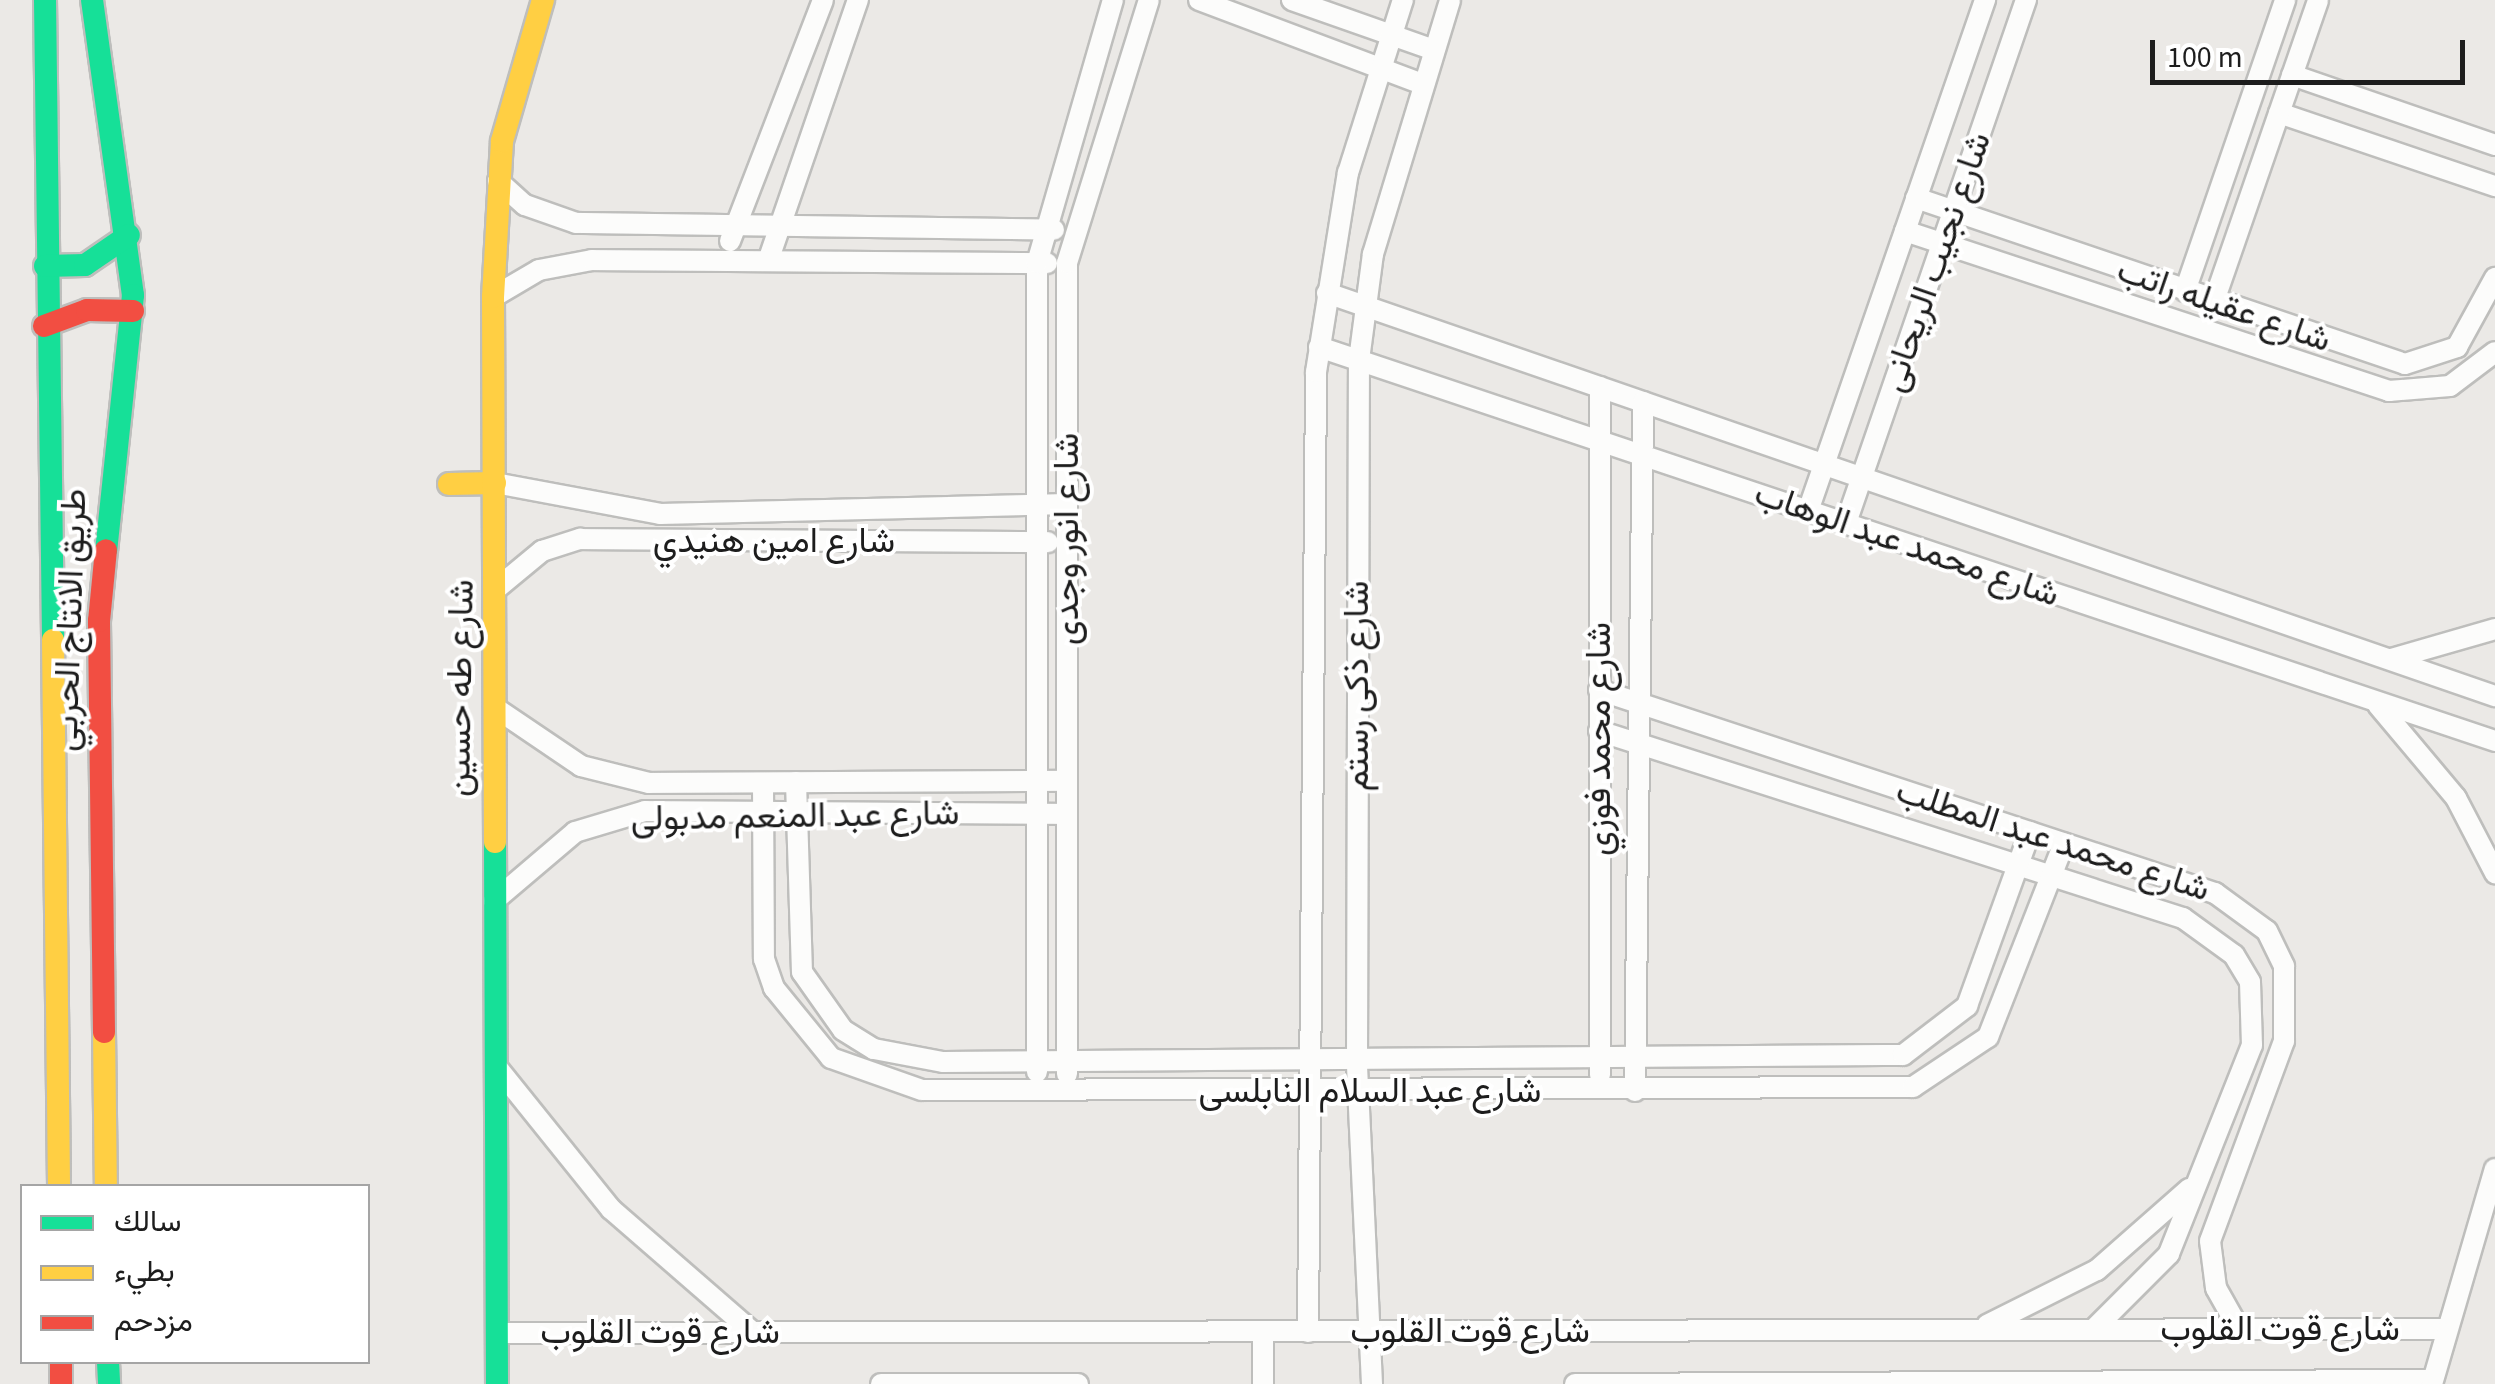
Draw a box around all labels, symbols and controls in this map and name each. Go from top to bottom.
scale bar [2155,20,2470,82]
text: 100 m [2167,36,2243,79]
street label: شارع نجيب الريحانى [1872,127,2000,397]
street label: شارع عقيله راتب [2112,249,2336,361]
street label: شارع انور وجدى [1046,433,1088,645]
street label: شارع محمد عبد الوهاب [1749,472,2065,616]
street label: طريق الانتاج الحربي [44,488,96,752]
street label: شارع امين هنيدي [653,520,895,562]
street label: شارع طه حسين [437,579,483,797]
street label: شارع ذكى رستم [1336,581,1378,791]
street label: شارع محمد فوزي [1578,622,1620,856]
street label: شارع محمد عبد المطلب [1891,769,2215,911]
street label: شارع عبد المنعم مدبولى [630,792,960,840]
street label: شارع عبد السلام النابلسى [1199,1070,1541,1112]
legend [20,1184,370,1364]
text: سالك [114,1200,181,1243]
text: بطيء [114,1250,175,1293]
text: مزدحم [114,1300,193,1343]
street label: شارع قوت القلوب [2160,1308,2400,1350]
street label: شارع قوت القلوب [1350,1310,1590,1352]
street label: شارع قوت القلوب [540,1311,780,1353]

